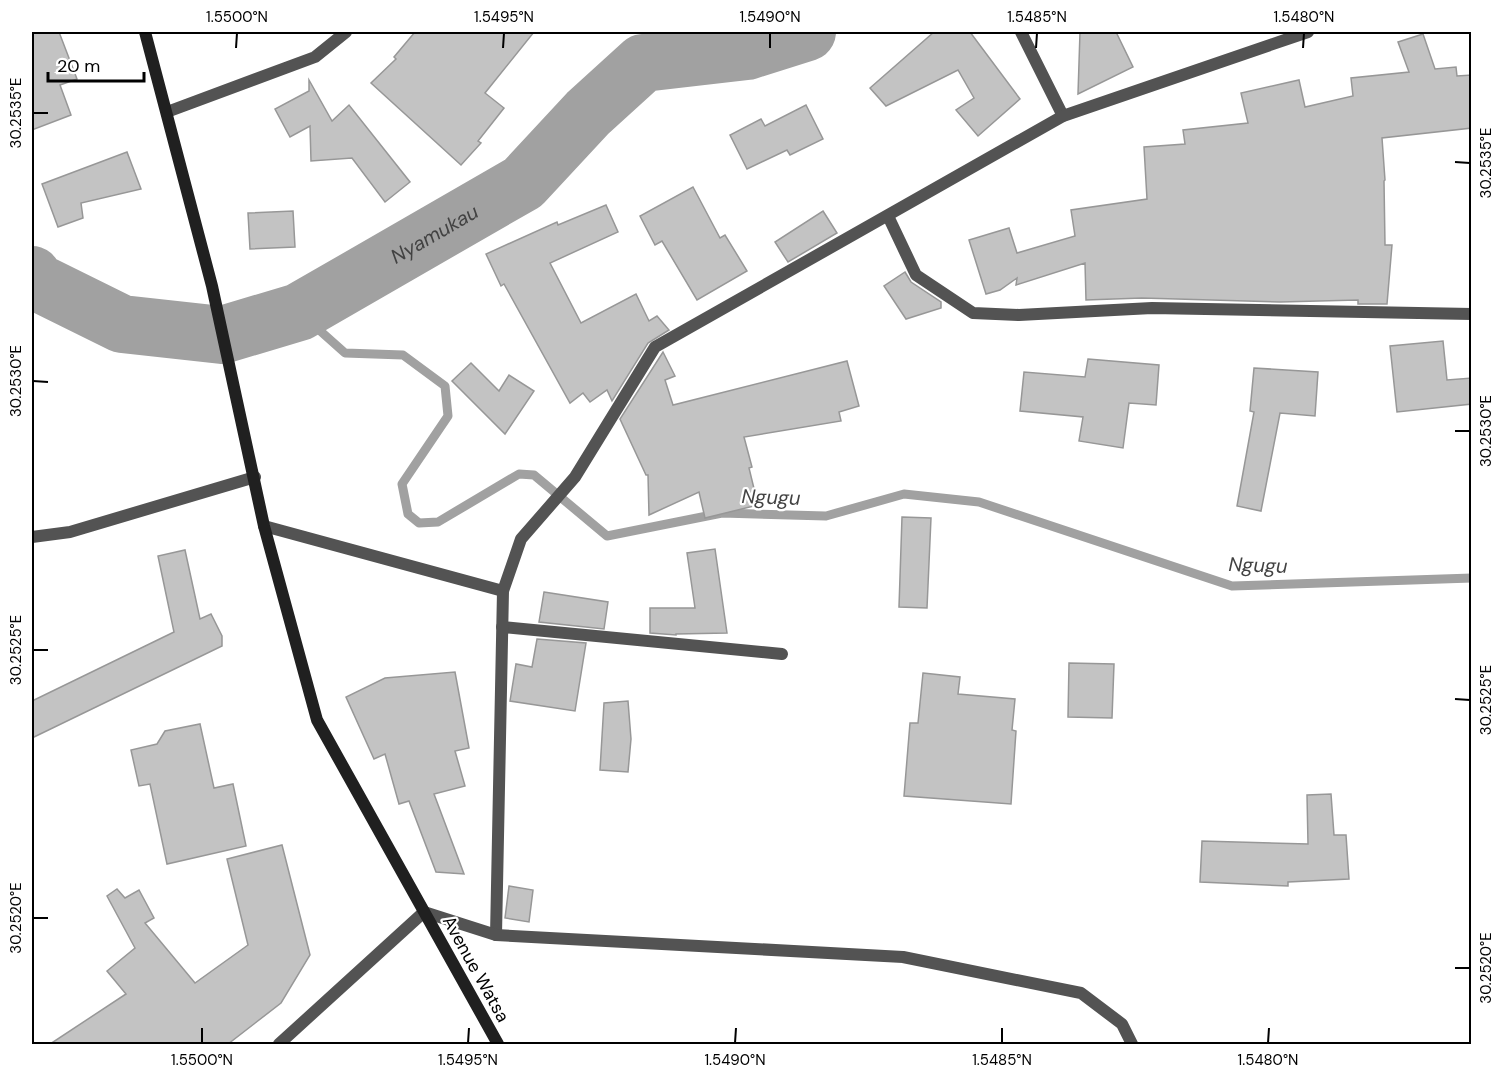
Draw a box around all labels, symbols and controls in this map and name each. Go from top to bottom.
text: 1.5500°N [206,7,268,27]
text: 1.5495°N [474,7,534,27]
text: 1.5490°N [739,7,801,27]
text: 1.5485°N [1007,7,1067,27]
text: 1.5480°N [1274,7,1334,27]
scale bar [48,45,144,83]
text: 20 m [57,54,100,78]
text: 30.2535°E [6,78,26,148]
text: 30.2535°E [1476,128,1496,198]
water label: Nyamukau [386,198,483,270]
text: 30.2530°E [6,345,26,417]
text: 30.2530°E [1476,395,1496,467]
water label: Ngugu [741,483,801,511]
water label: Ngugu [1228,551,1288,579]
text: 30.2525°E [6,615,26,685]
text: 30.2525°E [1476,665,1496,735]
text: 30.2520°E [6,882,26,954]
street label: Avenue Watsa [437,912,515,1026]
text: 30.2520°E [1476,932,1496,1004]
text: 1.5500°N [171,1050,233,1070]
text: 1.5495°N [438,1050,498,1070]
text: 1.5490°N [704,1050,766,1070]
text: 1.5485°N [972,1050,1032,1070]
text: 1.5480°N [1238,1050,1298,1070]

